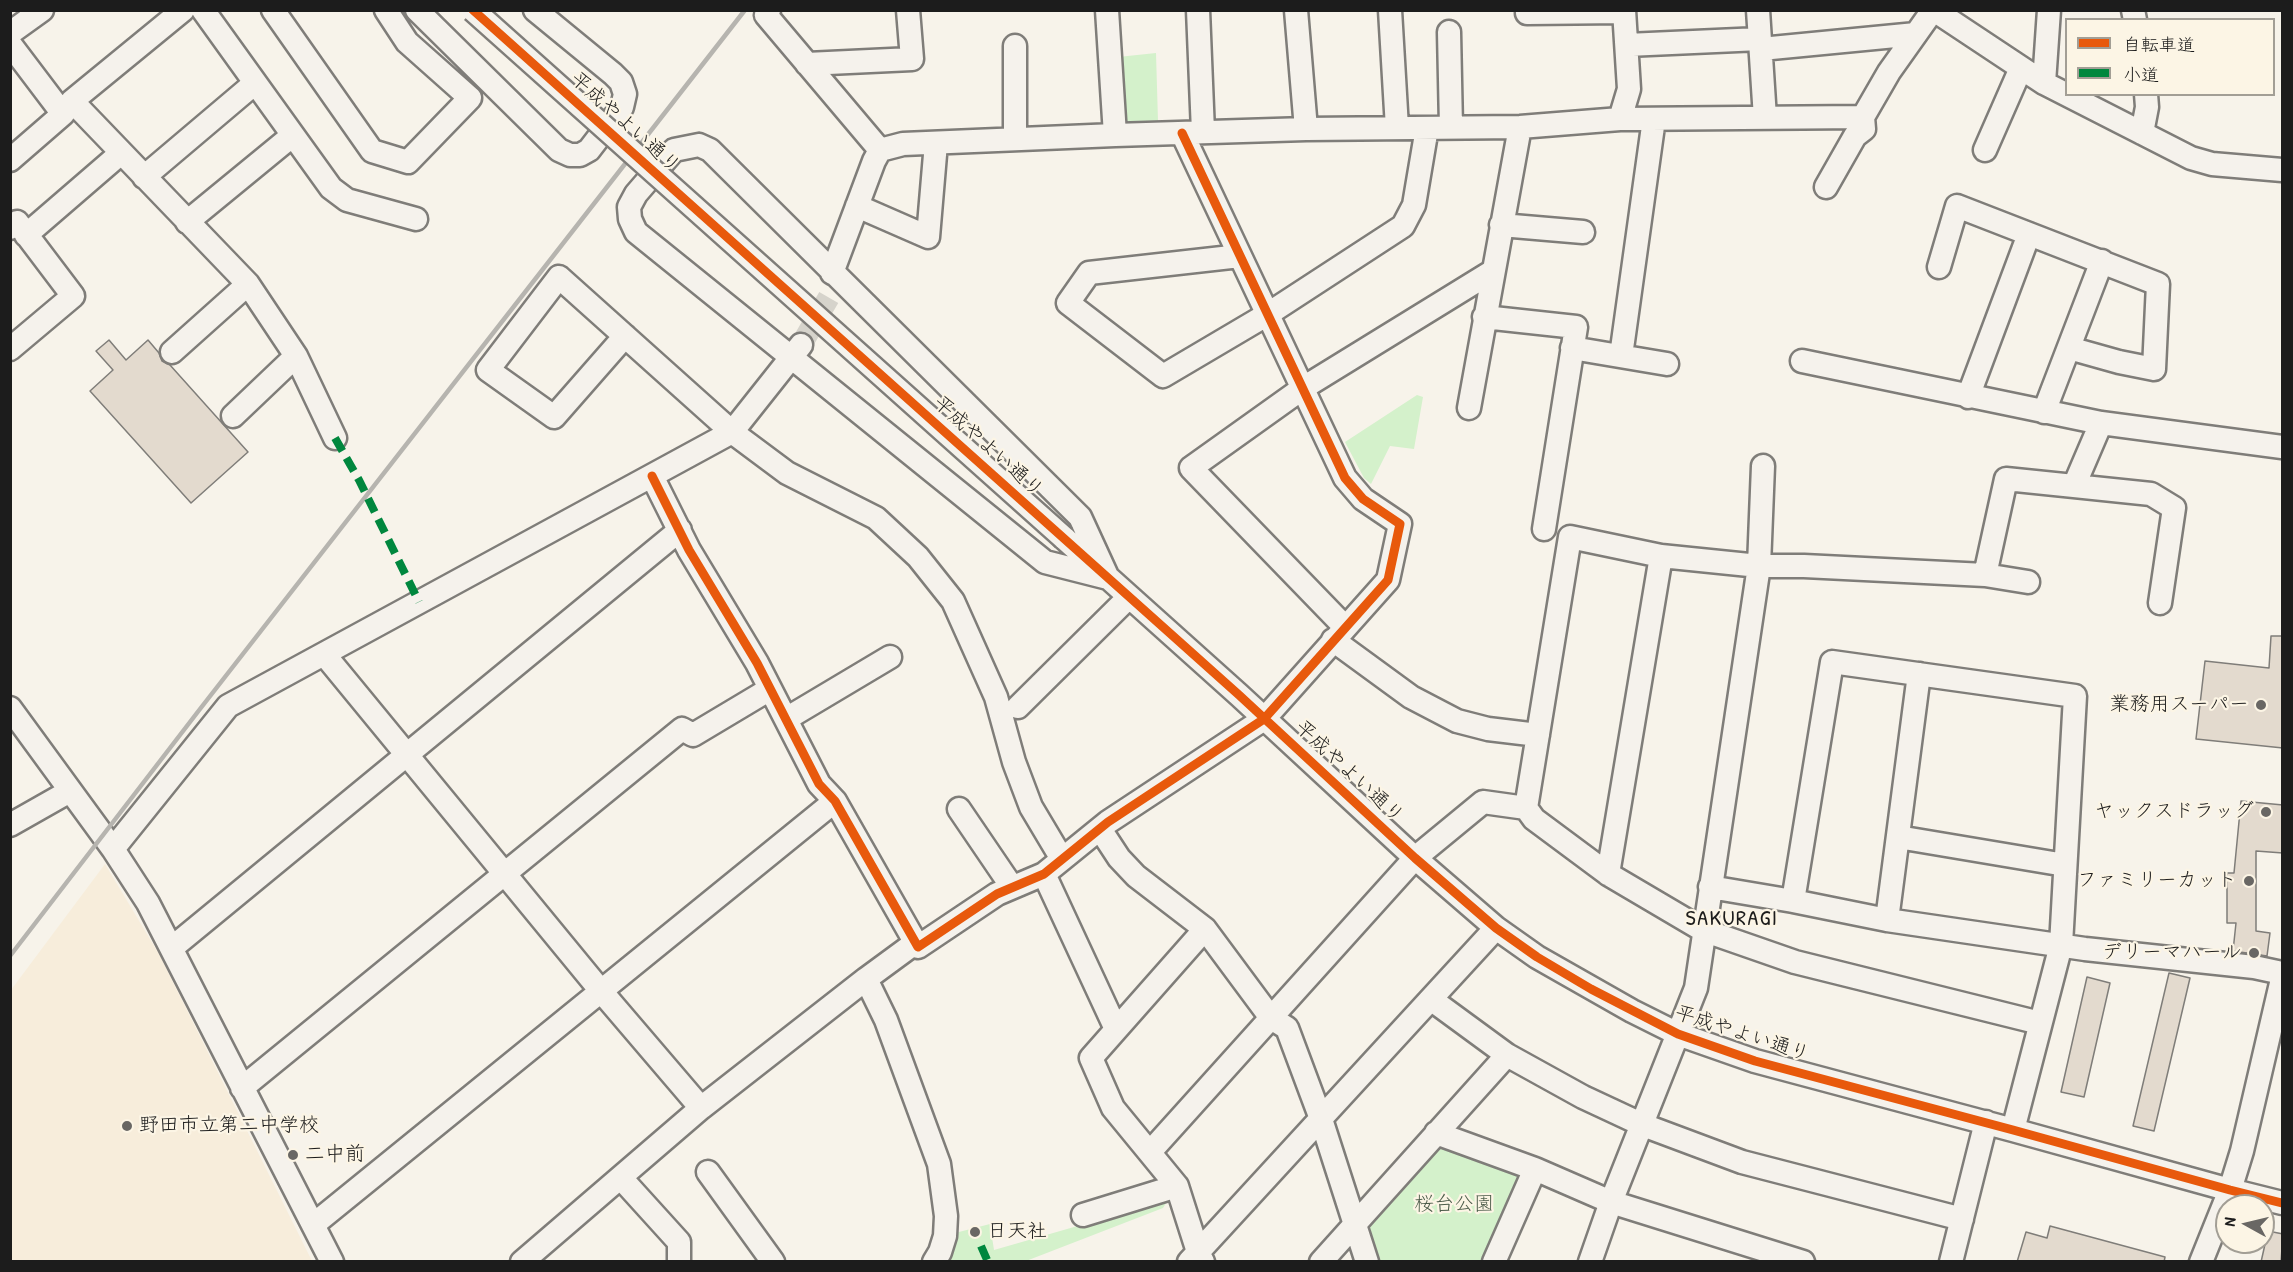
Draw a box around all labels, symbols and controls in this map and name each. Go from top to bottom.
legend [2065,18,2275,96]
text: 自転車道 [2123,32,2195,57]
text: 小道 [2123,62,2159,87]
street label: 平成やよい通り [565,67,685,179]
street label: 平成やよい通り [928,391,1048,503]
place label: 業務用スーパー [2110,693,2249,717]
marker: 業務用スーパー [2254,698,2268,712]
street label: 平成やよい通り [1290,715,1408,829]
place label: ヤックスドラッグ [2094,800,2254,824]
marker: ヤックスドラッグ [2259,805,2273,819]
place label: ファミリーカット [2077,869,2237,893]
marker: ファミリーカット [2242,874,2256,888]
district label: SAKURAGI [1686,906,1778,932]
place label: デリーマハール [2102,941,2242,965]
marker: デリーマハール [2247,946,2261,960]
street label: 平成やよい通り [1672,1001,1812,1067]
place label: 野田市立第二中学校 [139,1114,319,1138]
marker: 野田市立第二中学校 [120,1119,134,1133]
place label: 二中前 [305,1143,365,1167]
marker: 二中前 [286,1148,300,1162]
park label: 桜台公園 [1414,1193,1494,1217]
north arrow [2215,1194,2275,1254]
text: N [2218,1216,2241,1228]
place label: 日天社 [987,1220,1047,1244]
marker: 日天社 [968,1225,982,1239]

